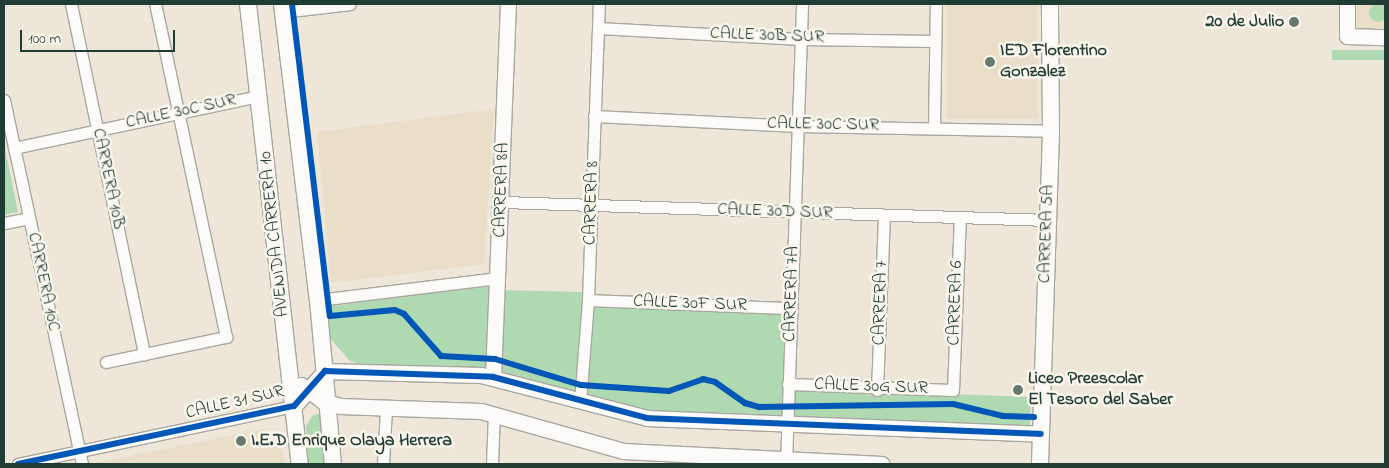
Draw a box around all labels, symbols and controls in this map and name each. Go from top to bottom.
place label: 20 de Julio [1205,11,1284,33]
marker: 20 de Julio [1288,16,1300,28]
scale bar [22,20,178,52]
street label: CALLE 30B SUR [709,23,825,49]
text: 100 m [28,28,61,50]
place label: IED Florentino Gonzalez [1000,41,1107,84]
marker: IED Florentino Gonzalez [984,56,996,68]
street label: CALLE 30C SUR [124,90,238,134]
street label: CALLE 30C SUR [767,113,879,137]
street label: CARRERA 10B [87,126,129,232]
street label: CARRERA 8A [490,142,514,238]
street label: AVENIDA CARRERA 10 [256,150,294,318]
street label: CARRERA 8 [580,161,604,245]
street label: CARRERA 5A [1034,184,1060,284]
street label: CALLE 30D SUR [717,199,833,225]
street label: CARRERA 10C [22,230,64,334]
street label: CARRERA 7A [780,246,804,342]
street label: CARRERA 7 [869,260,893,346]
street label: CARRERA 6 [944,260,968,346]
street label: CALLE 30F SUR [633,291,747,317]
place label: Liceo Preescolar El Tesoro del Saber [1028,369,1173,412]
street label: CALLE 30G SUR [814,374,928,400]
street label: CALLE 31 SUR [184,381,286,425]
marker: Liceo Preescolar El Tesoro del Saber [1012,384,1024,396]
place label: I.E.D Enrique Olaya Herrera [251,430,452,452]
marker: I.E.D Enrique Olaya Herrera [235,435,247,447]

